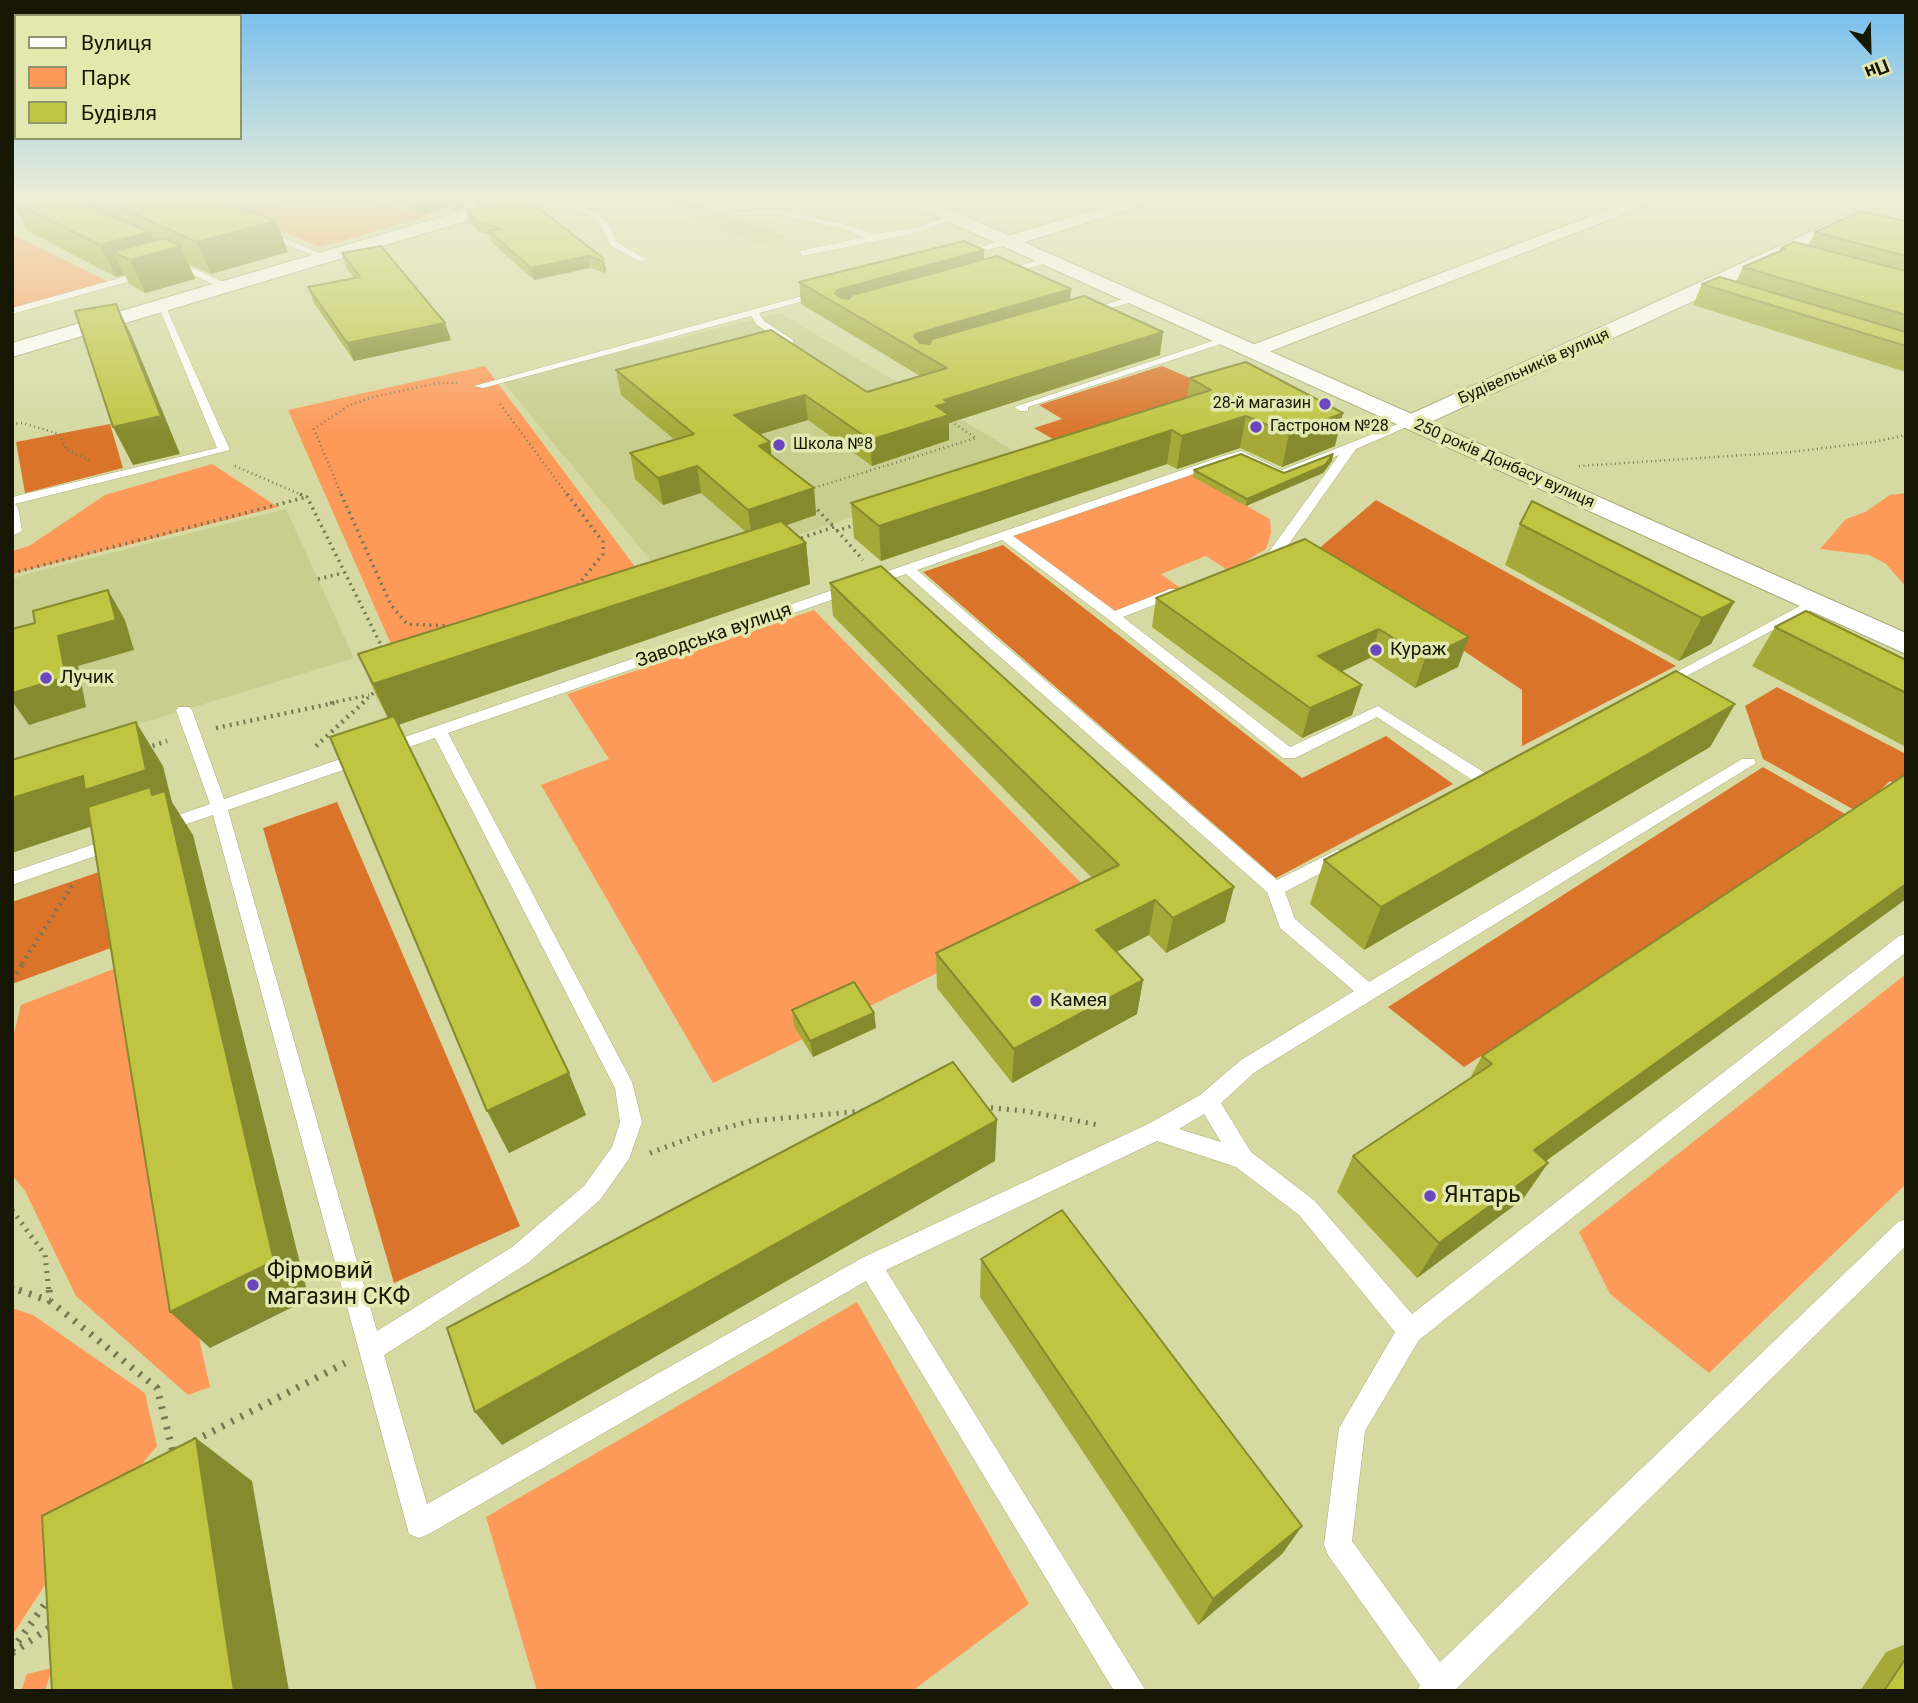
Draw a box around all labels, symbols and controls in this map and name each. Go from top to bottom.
legend [14,14,242,140]
north arrow [1834,14,1904,84]
text: Вулиця [81,31,152,55]
text: Пн [1862,54,1893,84]
text: Парк [81,66,131,90]
text: Будівля [81,101,157,125]
street label: Будівельників вулиця [1455,325,1613,409]
place label: 28-й магазин [1213,394,1311,414]
marker: 28-й магазин [1317,396,1333,412]
street label: 250 років Донбасу вулиця [1411,415,1597,513]
place label: Гастроном №28 [1270,417,1389,437]
marker: Гастроном №28 [1248,419,1264,435]
place label: Школа №8 [793,435,873,455]
marker: Школа №8 [771,437,787,453]
street label: Заводська вулиця [633,599,795,673]
place label: Кураж [1390,639,1446,661]
marker: Кураж [1368,642,1384,658]
place label: Лучик [60,667,114,689]
marker: Лучик [38,670,54,686]
place label: Камея [1050,990,1107,1012]
marker: Камея [1028,993,1044,1009]
place label: Янтарь [1444,1182,1521,1210]
marker: Янтарь [1422,1188,1438,1204]
place label: Фірмовий магазин СКФ [267,1258,410,1312]
marker: Фірмовий магазин СКФ [245,1277,261,1293]

